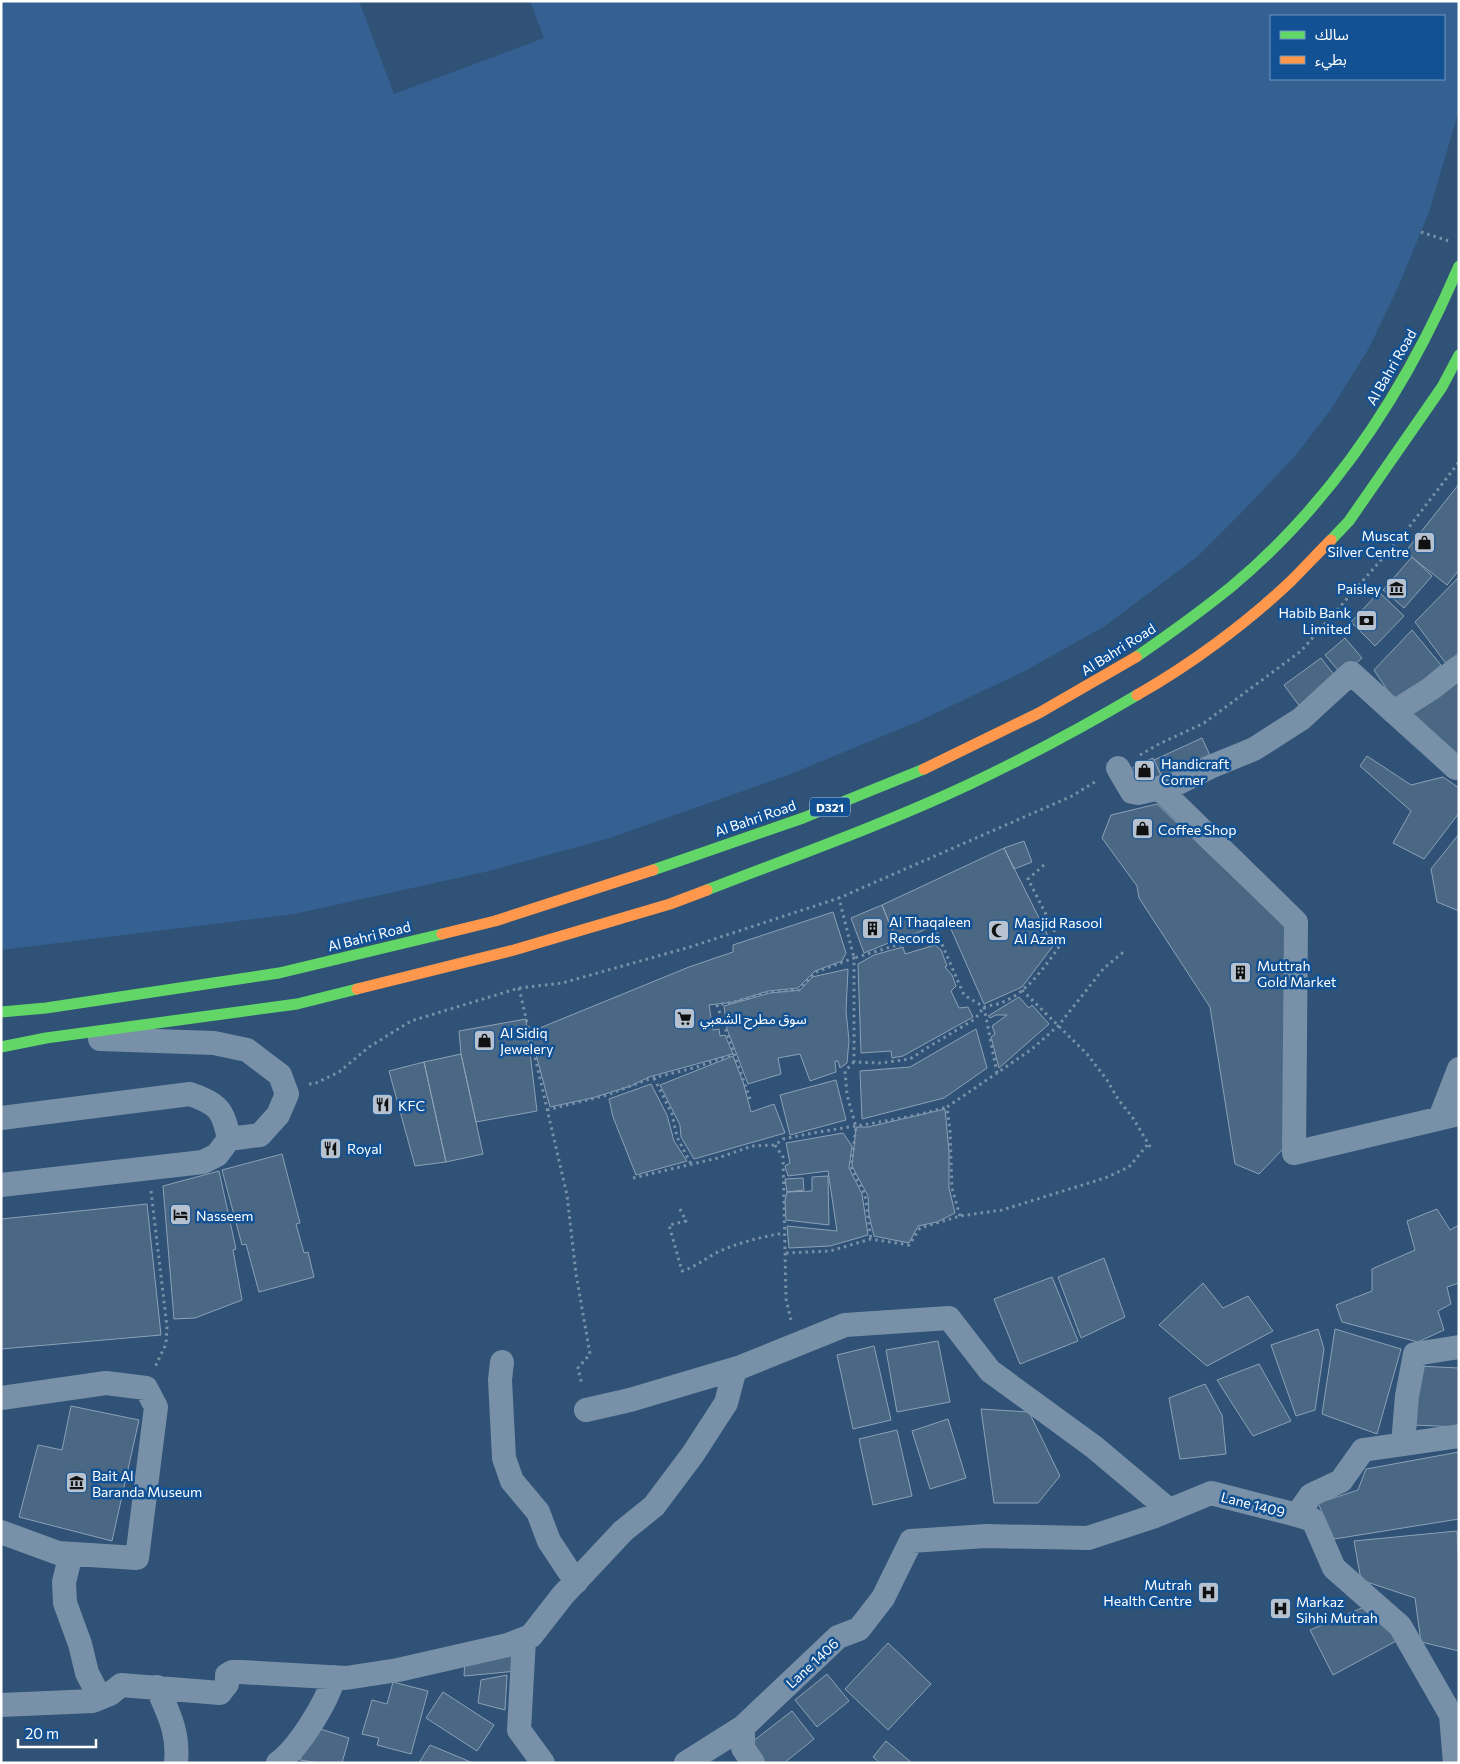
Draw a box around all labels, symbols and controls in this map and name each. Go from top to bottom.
legend [1270,15,1445,80]
text: سالك [1315,25,1349,43]
text: بطيء [1315,50,1347,71]
street label: Al Bahri Road [1362,326,1420,408]
place label: Muscat Silver Centre [1328,527,1409,560]
shop icon: Muscat Silver Centre [1413,531,1437,555]
museum icon: Paisley [1385,576,1409,600]
place label: Paisley [1337,580,1381,597]
place label: Habib Bank Limited [1278,604,1351,637]
bank icon: Habib Bank Limited [1355,608,1379,632]
street label: Al Bahri Road [1078,619,1158,679]
place label: Handicraft Corner [1161,755,1230,788]
shop icon: Handicraft Corner [1133,759,1157,783]
street label: Al Bahri Road [712,796,798,840]
road number: D321 [810,798,850,816]
shop icon: Coffee Shop [1130,817,1154,841]
place label: Coffee Shop [1158,821,1237,838]
place label: Al Thaqaleen Records [889,913,971,946]
place label: Masjid Rasool Al Azam [1014,914,1102,947]
street label: Al Bahri Road [326,917,412,955]
building icon: Al Thaqaleen Records [861,917,885,941]
mosque icon: Masjid Rasool Al Azam [986,918,1010,942]
place label: Muttrah Gold Market [1257,957,1337,990]
building icon: Muttrah Gold Market [1229,961,1253,985]
supermarket icon: سوق مطرح الشعبي [672,1006,696,1030]
place label: سوق مطرح الشعبي [700,1010,807,1030]
place label: Al Sidiq Jewelery [500,1024,553,1057]
shop icon: Al Sidiq Jewelery [472,1028,496,1052]
restaurant icon: KFC [370,1093,394,1117]
place label: KFC [398,1097,425,1114]
restaurant icon: Royal [319,1136,343,1160]
place label: Royal [347,1140,382,1157]
hotel icon: Nasseem [168,1203,192,1227]
place label: Nasseem [196,1207,254,1224]
place label: Bait Al Baranda Museum [92,1467,202,1500]
museum icon: Bait Al Baranda Museum [64,1471,88,1495]
street label: Lane 1409 [1219,1488,1287,1520]
place label: Mutrah Health Centre [1103,1576,1192,1609]
hospital icon: Mutrah Health Centre [1196,1580,1220,1604]
place label: Markaz Sihhi Mutrah [1296,1593,1378,1626]
hospital icon: Markaz Sihhi Mutrah [1268,1597,1292,1621]
street label: Lane 1406 [782,1634,842,1692]
scale bar [18,1716,95,1748]
text: 20 m [25,1724,59,1742]

